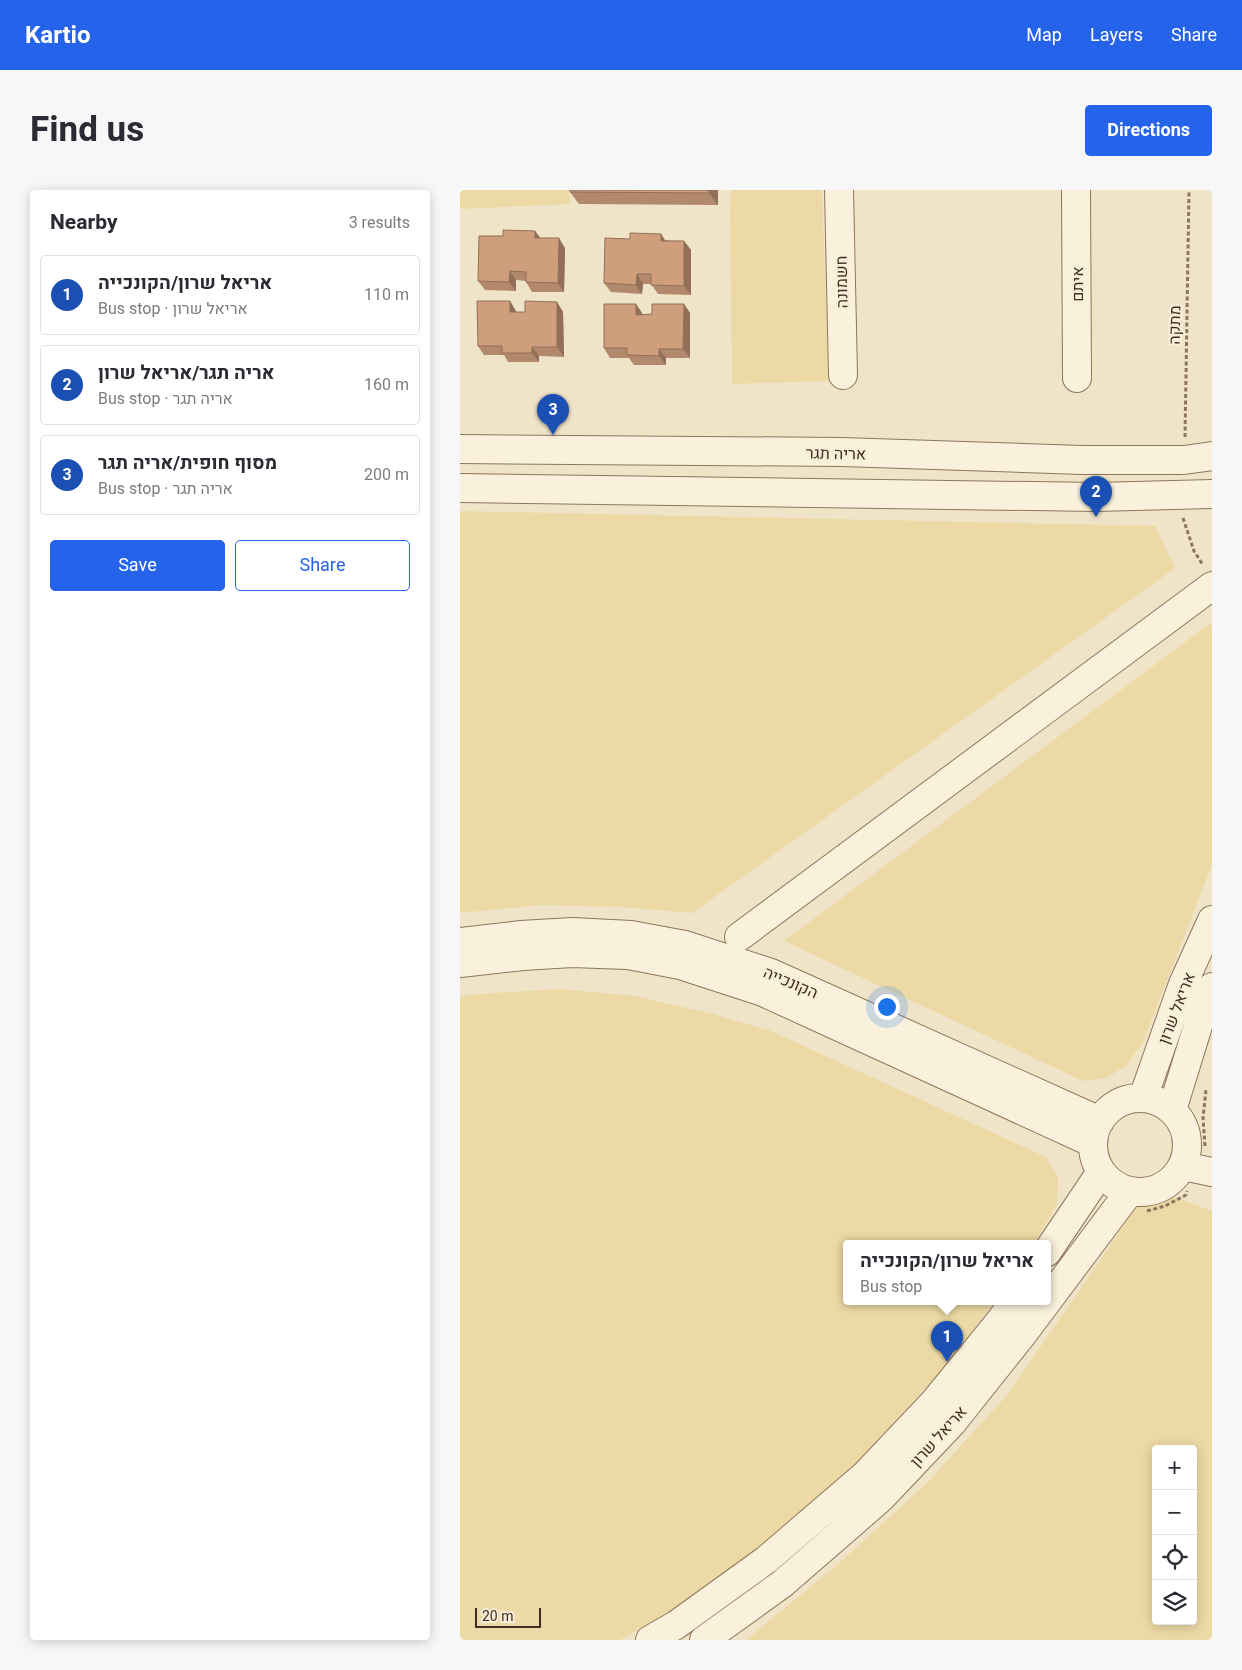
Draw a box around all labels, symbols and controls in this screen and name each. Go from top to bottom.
text: Kartio [25,18,91,53]
text: Map [1026,22,1062,49]
text: Layers [1090,22,1143,49]
text: Share [1171,22,1217,49]
text: Find us [30,104,144,156]
button: Directions [1085,105,1212,156]
text: Nearby [50,207,118,238]
text: 3 results [349,211,410,235]
street label: חשמונה [830,256,854,308]
street label: איתם [1066,266,1090,302]
text: אריאל שרון/הקונכייה [98,269,272,297]
text: 1 [62,283,72,307]
text: 110 m [364,283,409,307]
text: Bus stop · אריאל שרון [98,297,248,321]
street label: מתקה [1163,305,1187,345]
text: אריה תגר/אריאל שרון [98,359,274,387]
text: 2 [62,373,72,397]
text: 160 m [364,373,409,397]
text: Bus stop · אריה תגר [98,387,233,411]
pin: 3 [537,394,569,435]
street label: אריה תגר [806,441,866,467]
text: מסוף חופית/אריה תגר [98,449,277,477]
text: 3 [62,463,72,487]
text: 200 m [364,463,409,487]
pin: 2 [1080,476,1112,517]
text: Bus stop · אריה תגר [98,477,233,501]
button: Save [50,540,225,591]
button: Share [235,540,410,591]
street label: הקונכייה [759,961,822,1005]
street label: אריאל שרון [1152,969,1202,1048]
your location [874,994,900,1020]
popup [843,1240,1051,1305]
text: אריאל שרון/הקונכייה [860,1247,1034,1275]
text: Bus stop [860,1275,922,1299]
pin: 1 [931,1321,963,1362]
street label: אריאל שרון [905,1401,973,1473]
map controls [1152,1445,1197,1625]
button: + [1152,1445,1197,1490]
button: − [1152,1490,1197,1535]
button: locate [1152,1535,1197,1580]
button: layers [1152,1580,1197,1625]
scale bar [475,1605,541,1628]
text: 20 m [482,1606,513,1627]

